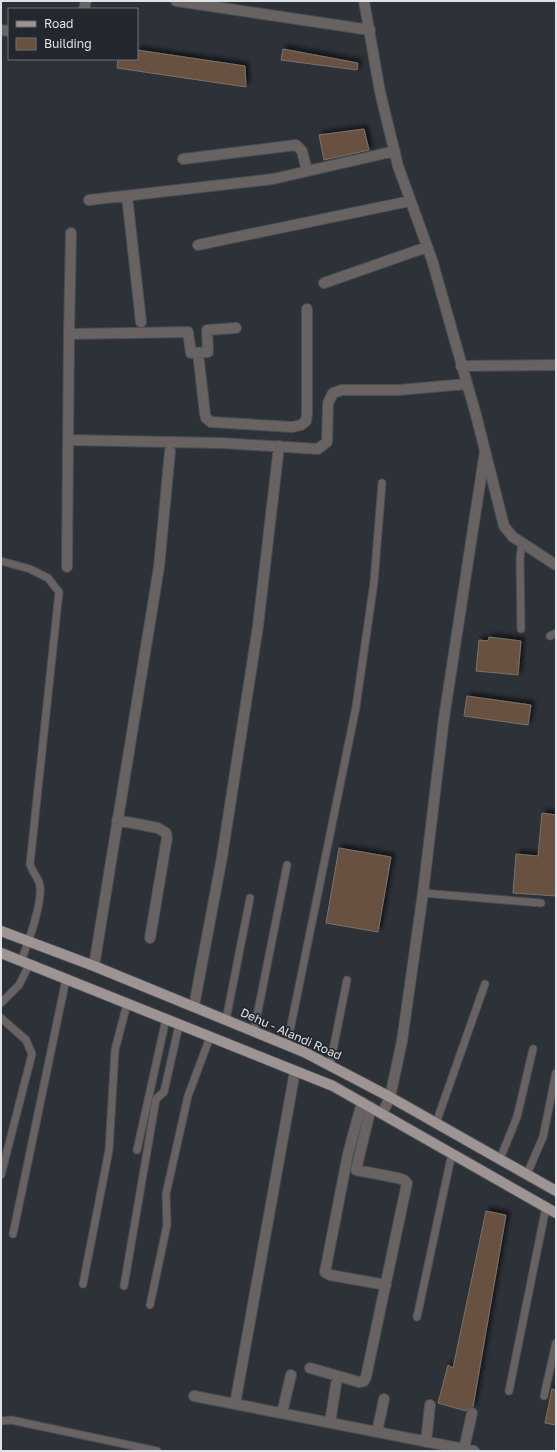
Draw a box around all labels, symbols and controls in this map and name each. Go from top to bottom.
legend [8,8,138,60]
text: Road [44,16,73,31]
text: Building [44,36,92,51]
street label: Dehu - Alandi Road [238,1004,344,1063]

